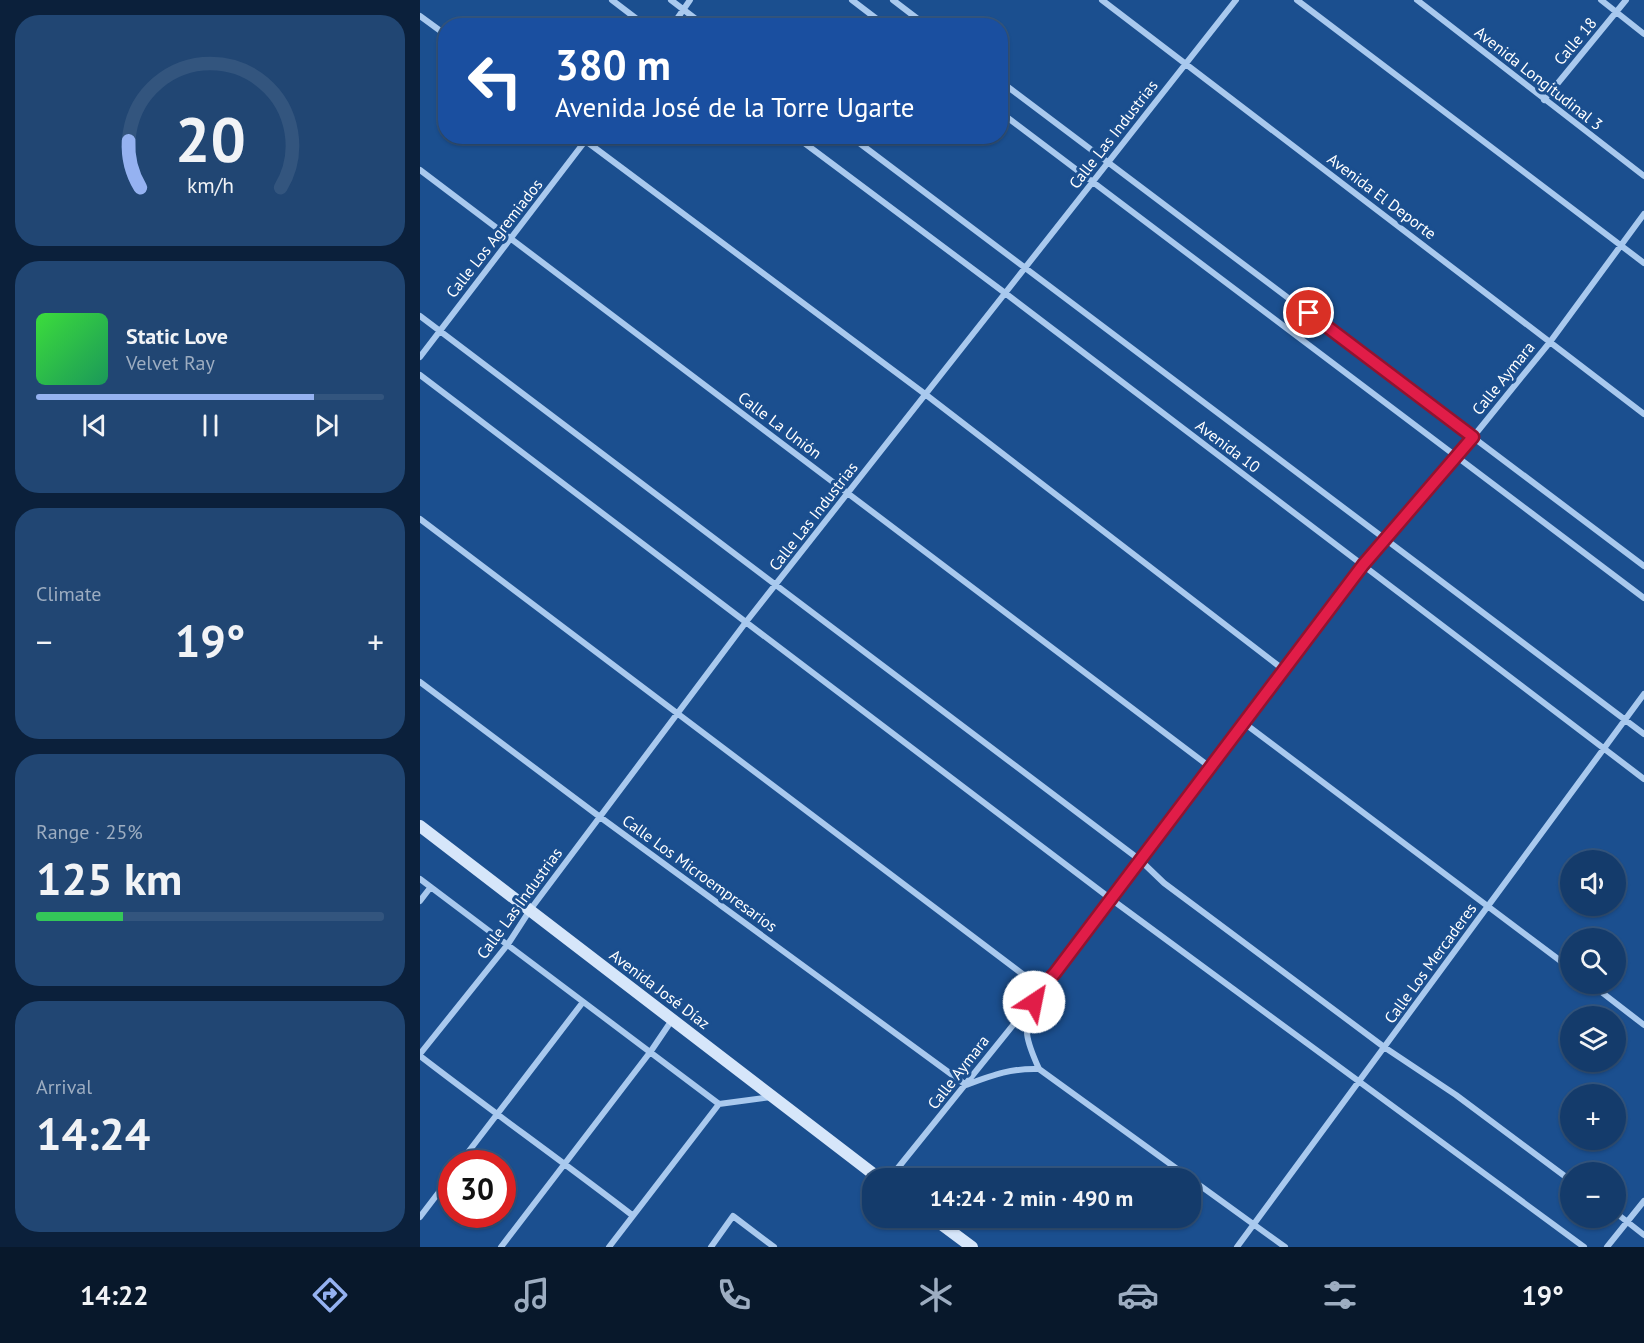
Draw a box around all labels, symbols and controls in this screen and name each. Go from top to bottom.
street label: Calle 18 [1549,13,1601,69]
street label: Avenida Longitudinal 3 [1471,22,1607,134]
text: 380 m [555,37,671,92]
icon: left [456,42,534,120]
street label: Calle Las Industrias [1064,75,1162,192]
text: Avenida José de la Torre Ugarte [555,90,914,124]
text: 20 [175,98,245,179]
street label: Avenida El Deporte [1324,149,1440,243]
text: km/h [186,171,233,199]
street label: Calle Los Agremiados [441,174,547,301]
pin [1283,287,1334,338]
icon: arrive [1292,296,1325,329]
text: Static Love [126,322,228,350]
street label: Calle Aymara [1467,337,1539,419]
text: Velvet Ray [126,350,215,376]
street label: Calle La Unión [734,387,826,463]
icon: previous [78,409,111,442]
icon: pause [194,409,227,442]
icon: next [310,409,343,442]
street label: Avenida 10 [1192,415,1264,477]
street label: Calle Las Industrias [764,457,862,574]
text: Climate [36,581,102,607]
text: 19° [175,611,245,669]
text: − [36,620,53,663]
text: + [367,620,384,663]
street label: Calle Los Microempresarios [619,810,782,936]
text: Range · 25% [36,819,143,845]
street label: Calle Las Industrias [472,843,566,963]
text: 125 km [36,849,182,907]
map controls [1560,850,1626,1228]
button: sound [1560,850,1626,916]
street label: Calle Los Mercaderes [1380,899,1481,1027]
button: search [1560,928,1626,994]
street label: Avenida José Díaz [606,945,714,1033]
position arrow [1002,970,1066,1034]
button: layers [1560,1006,1626,1072]
street label: Calle Aymara [923,1031,993,1113]
text: Arrival [36,1074,92,1100]
button: + [1560,1084,1626,1150]
text: 14:24 [36,1104,150,1162]
speed limit sign: 30 [438,1150,516,1228]
button: − [1560,1162,1626,1228]
text: 14:24 · 2 min · 490 m [930,1184,1133,1212]
icon: directions [309,1274,351,1316]
icon: music [511,1274,553,1316]
icon: phone [713,1274,755,1316]
icon: climate [915,1274,957,1316]
icon: car [1117,1274,1159,1316]
icon: filters [1319,1274,1361,1316]
text: 14:22 [80,1278,149,1312]
text: 19° [1521,1278,1564,1312]

